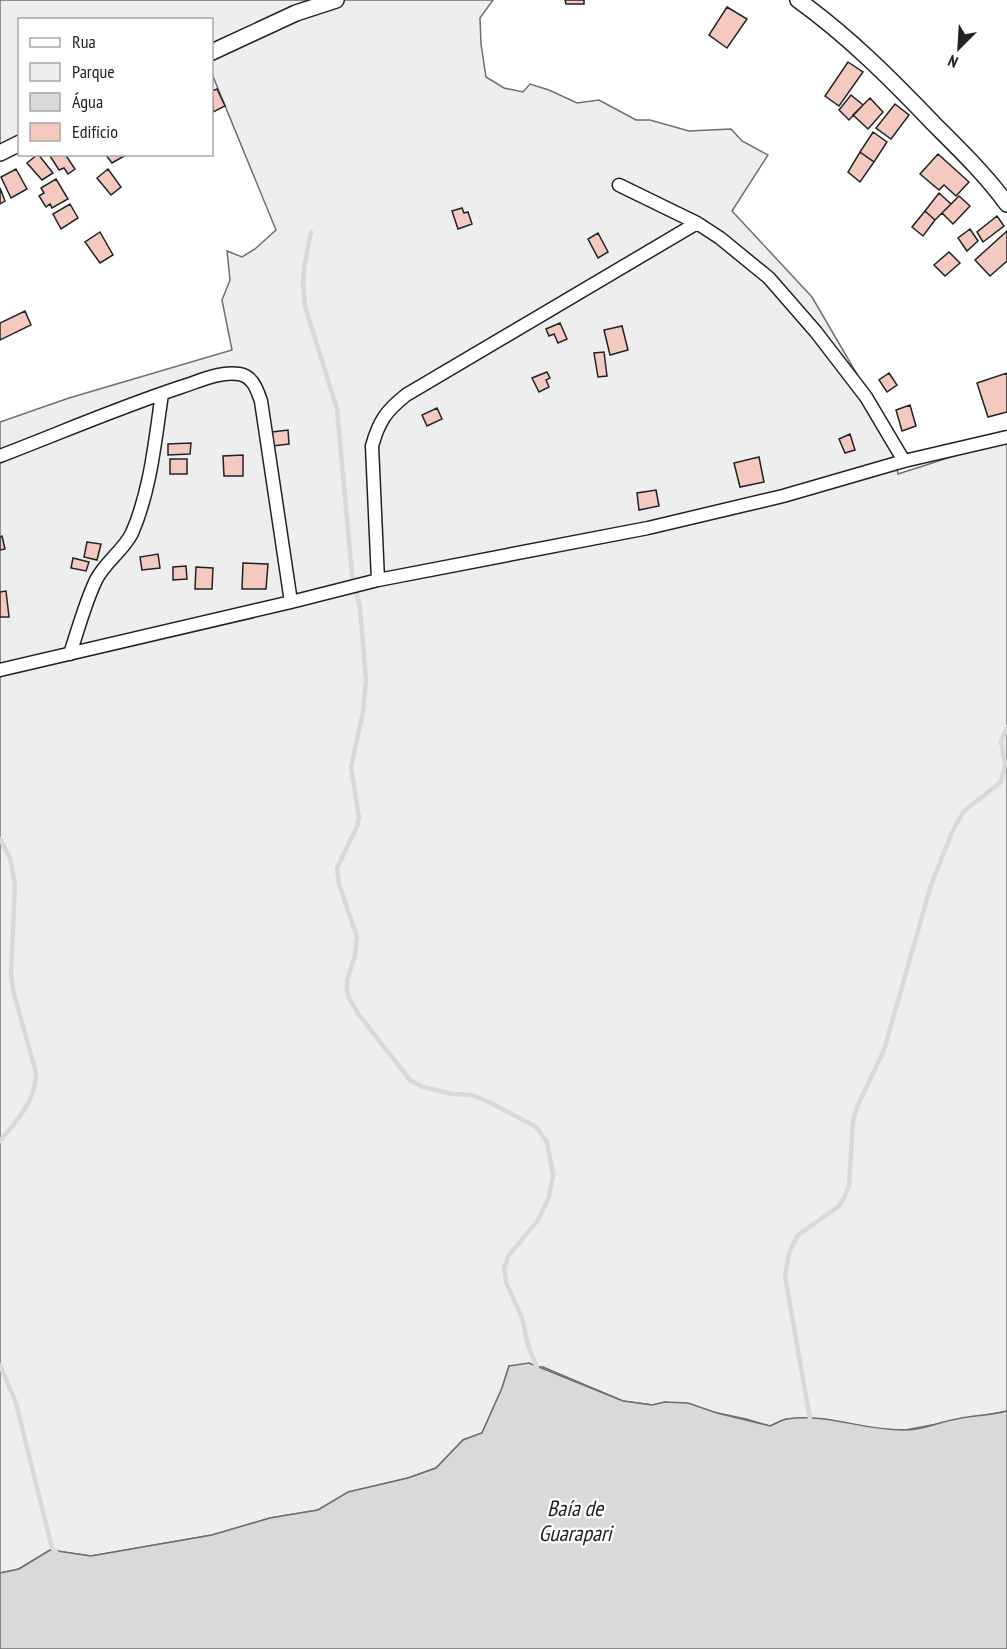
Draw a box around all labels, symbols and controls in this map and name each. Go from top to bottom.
legend [18,18,213,156]
north arrow [929,18,989,78]
text: Rua [72,30,96,53]
text: N [945,51,961,73]
text: Parque [72,60,115,83]
text: Água [72,90,103,113]
text: Edifício [72,120,118,143]
water label: Baía de Guarapari [538,1494,615,1547]

